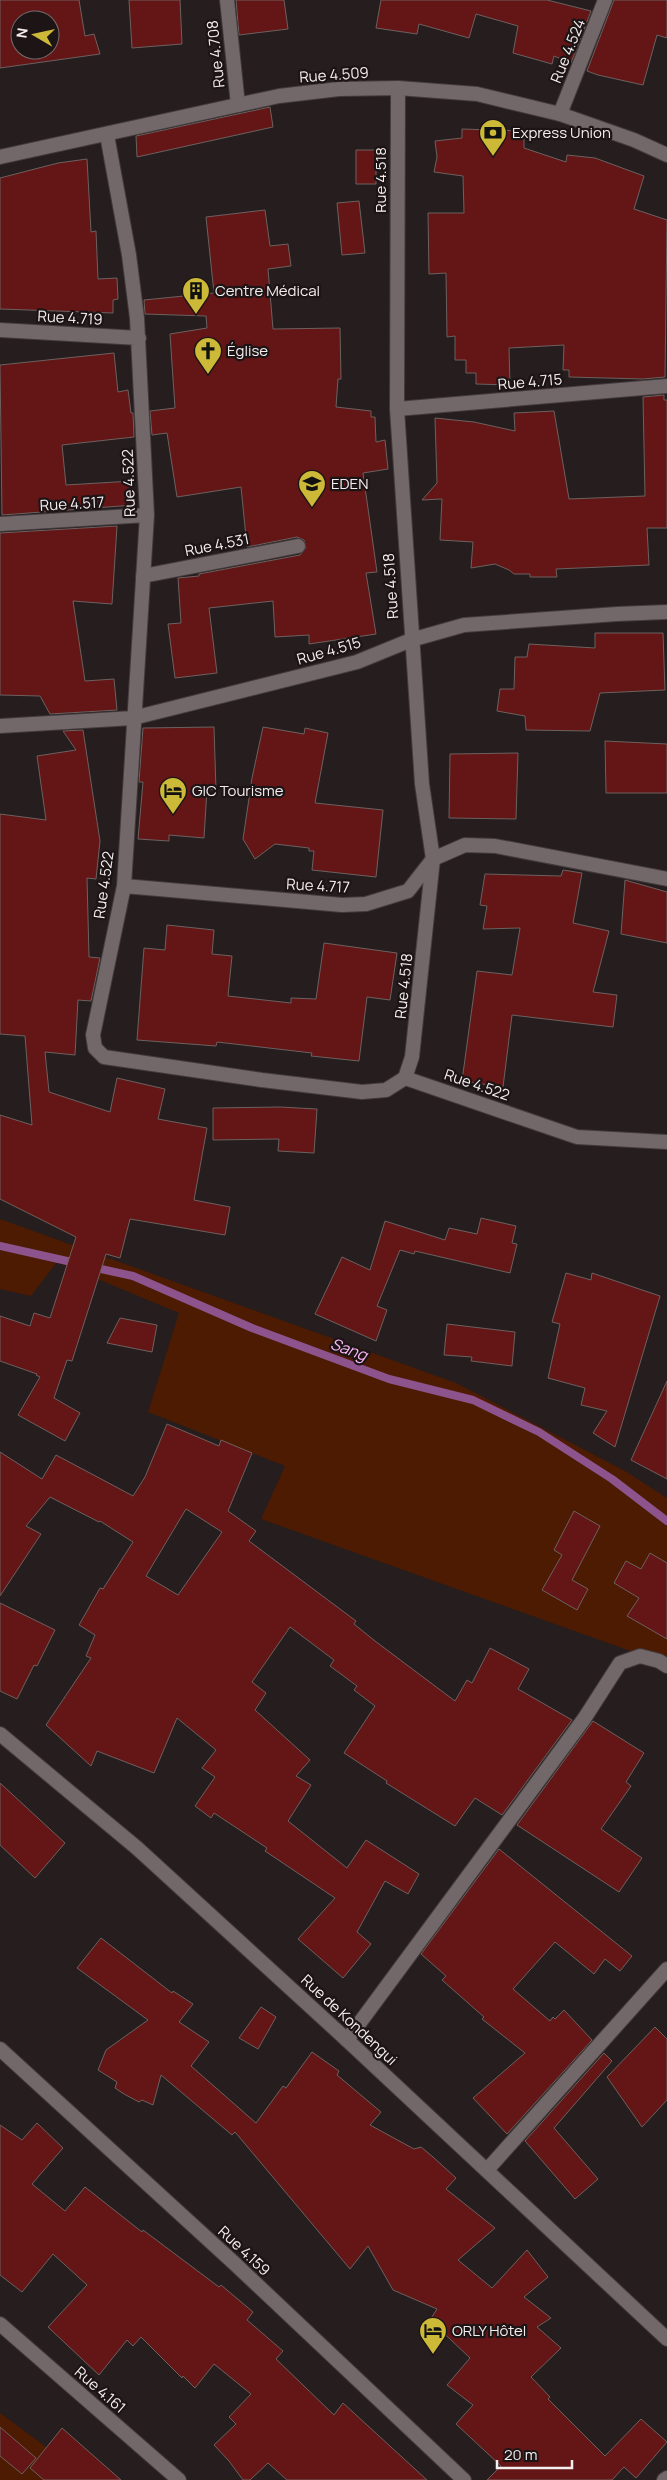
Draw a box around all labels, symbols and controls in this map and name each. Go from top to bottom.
north arrow [10,10,60,60]
street label: Rue 4.524 [545,15,590,86]
street label: Rue 4.708 [202,19,229,89]
text: N [11,26,32,39]
street label: Rue 4.509 [299,62,369,87]
bank icon: Express Union [478,118,508,157]
place label: Express Union [512,122,611,143]
street label: Rue 4.518 [370,147,391,213]
building icon: Centre Médical [181,276,211,315]
place label: Centre Médical [215,280,320,301]
street label: Rue 4.719 [37,305,103,330]
church icon: Église [193,336,223,375]
place label: Église [227,340,268,361]
street label: Rue 4.715 [497,368,563,395]
street label: Rue 4.522 [117,449,140,517]
school or university icon: EDEN [297,469,327,508]
place label: EDEN [331,473,368,494]
street label: Rue 4.517 [39,491,105,516]
street label: Rue 4.531 [183,528,251,561]
street label: Rue 4.518 [378,553,403,620]
street label: Rue 4.515 [294,631,363,670]
hotel icon: GIC Tourisme [158,776,188,815]
place label: GIC Tourisme [192,780,284,801]
street label: Rue 4.522 [88,850,119,920]
street label: Rue 4.717 [286,873,350,898]
street label: Rue 4.518 [390,952,417,1020]
street label: Rue 4.522 [442,1064,513,1105]
water label: Sang [328,1332,372,1366]
street label: Rue de Kondengui [297,1970,402,2070]
street label: Rue 4.159 [214,2221,275,2280]
hotel icon: ORLY Hôtel [418,2316,448,2355]
place label: ORLY Hôtel [452,2320,526,2341]
street label: Rue 4.161 [70,2362,130,2418]
scale bar [497,2438,572,2470]
text: 20 m [504,2444,537,2465]

